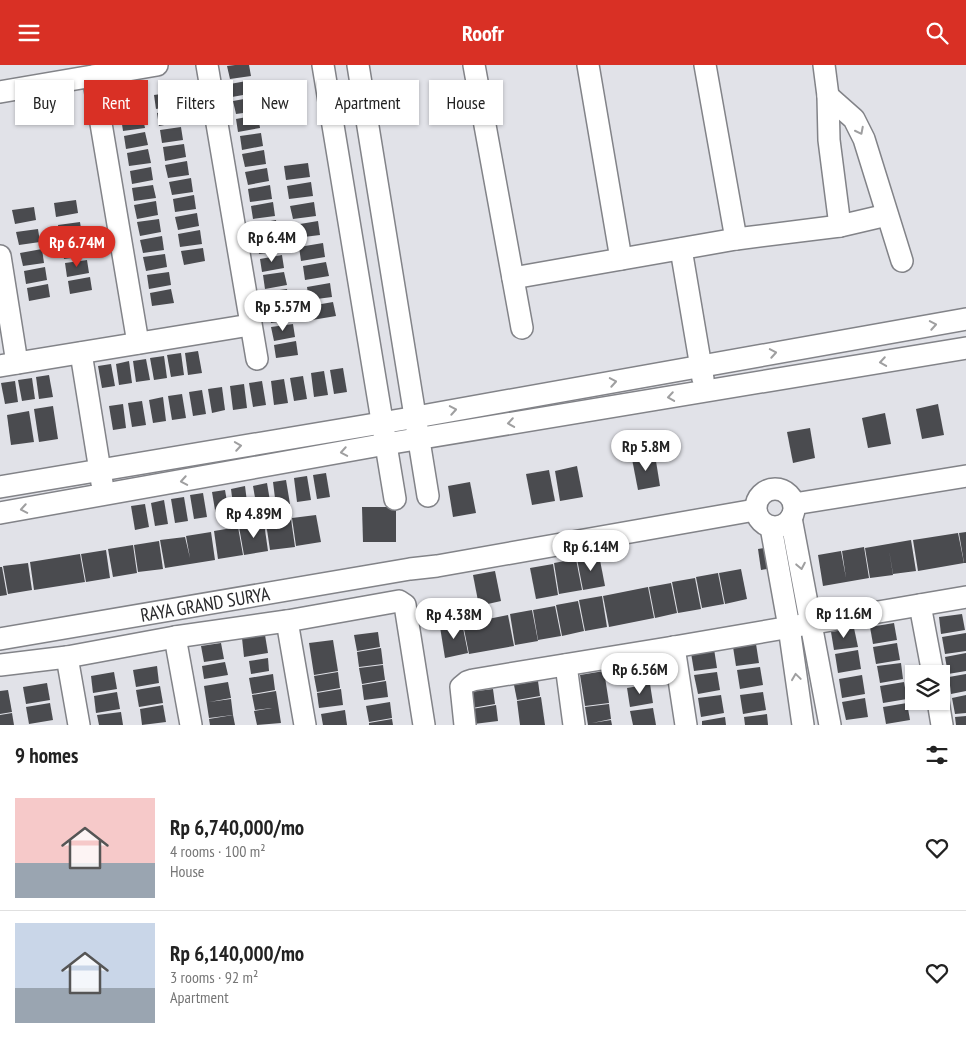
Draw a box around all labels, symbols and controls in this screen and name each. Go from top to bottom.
icon: menu [15,19,43,47]
text: Roofr [462,19,504,47]
icon: search [923,19,951,47]
chip: Buy [15,80,74,125]
chip: Rent [84,80,148,125]
chip: Filters [158,80,233,125]
chip: New [243,80,307,125]
chip: Apartment [317,80,419,125]
chip: House [429,80,503,125]
one-way arrow [854,126,864,135]
pin: Rp 6.4M [226,221,318,263]
pin: Rp 6.74M [25,225,129,268]
text: Rp 6.4M [248,227,296,247]
text: Rp 6.74M [49,232,105,252]
pin: Rp 5.57M [231,289,335,332]
text: Rp 5.57M [255,296,311,316]
one-way arrow [928,320,937,330]
one-way arrow [768,349,777,359]
one-way arrow [879,356,888,366]
one-way arrow [608,377,617,387]
one-way arrow [667,391,676,401]
one-way arrow [448,406,457,416]
one-way arrow [507,418,515,428]
pin: Rp 5.8M [600,429,692,472]
text: Rp 5.8M [622,436,670,456]
one-way arrow [234,442,242,452]
one-way arrow [340,446,349,456]
one-way arrow [180,475,189,485]
pin: Rp 4.89M [202,497,306,539]
one-way arrow [20,503,29,513]
text: Rp 4.89M [226,503,282,523]
pin: Rp 6.14M [539,529,643,572]
text: Rp 6.14M [563,536,619,556]
one-way arrow [795,561,805,570]
street label: RAYA GRAND SURYA [139,581,271,627]
pin: Rp 4.38M [402,597,506,640]
pin: Rp 11.6M [792,597,896,639]
text: Rp 11.6M [816,603,872,623]
text: Rp 4.38M [426,604,482,624]
pin: Rp 6.56M [588,653,692,695]
text: Rp 6.56M [612,659,668,679]
map controls [905,665,950,710]
button: layers [905,665,950,710]
one-way arrow [791,672,802,680]
icon: filters [923,741,951,769]
text: 9 homes [15,742,78,769]
text: Rp 6,740,000/mo [170,814,304,841]
icon: home [55,818,115,878]
icon: heart [923,834,951,862]
text: 4 rooms · 100 m² [170,841,266,861]
text: House [170,861,204,881]
text: Rp 6,140,000/mo [170,940,304,967]
icon: home [55,943,115,1003]
icon: heart [923,959,951,987]
text: 3 rooms · 92 m² [170,967,258,987]
text: Apartment [170,987,229,1007]

